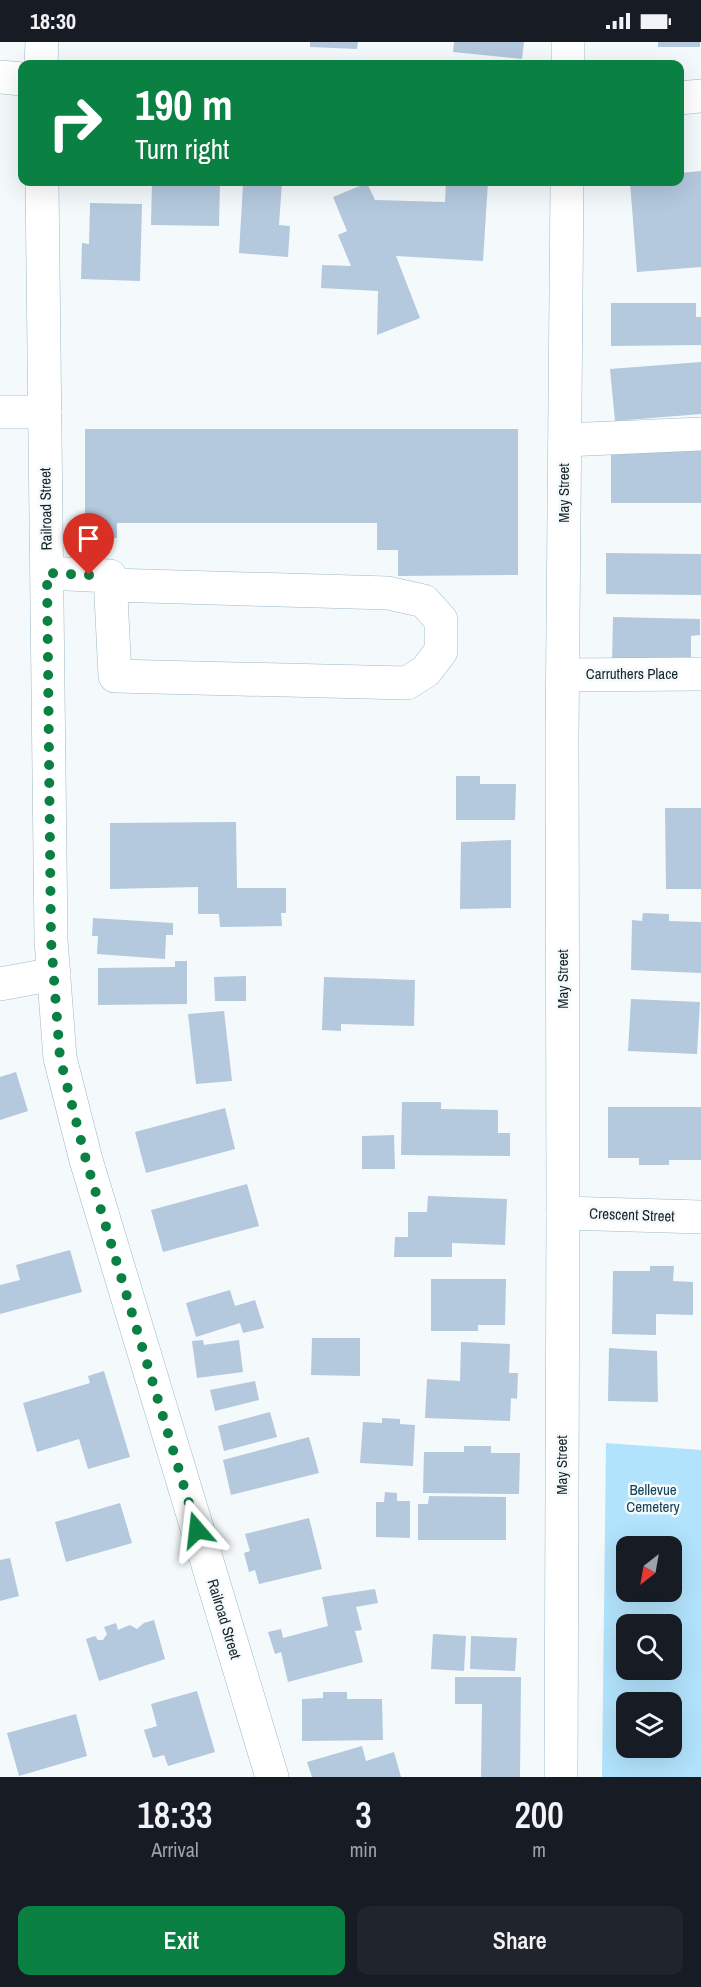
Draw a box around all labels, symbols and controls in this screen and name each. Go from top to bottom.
text: 18:30 [30,6,76,36]
text: 190 m [135,77,233,133]
icon: right [36,84,114,162]
text: Turn right [135,131,229,167]
street label: May Street [553,463,574,523]
street label: Railroad Street [34,467,57,551]
pin [63,513,114,575]
icon: arrive [72,522,105,555]
street label: Carruthers Place [586,663,678,684]
street label: May Street [552,949,573,1009]
street label: Crescent Street [589,1203,676,1227]
street label: May Street [551,1435,572,1495]
park label: Bellevue Cemetery [626,1479,681,1517]
position arrow [165,1498,229,1562]
north arrow [616,1536,682,1602]
map controls [616,1536,682,1758]
street label: Railroad Street [202,1576,247,1662]
button: search [616,1614,682,1680]
button: layers [616,1692,682,1758]
text: 18:33 [137,1791,212,1839]
text: 3 [355,1791,372,1839]
text: 200 [514,1791,564,1839]
text: Arrival [151,1836,199,1863]
text: min [350,1836,377,1863]
text: m [532,1836,546,1863]
button: Exit [18,1906,345,1975]
button: Share [357,1906,683,1975]

